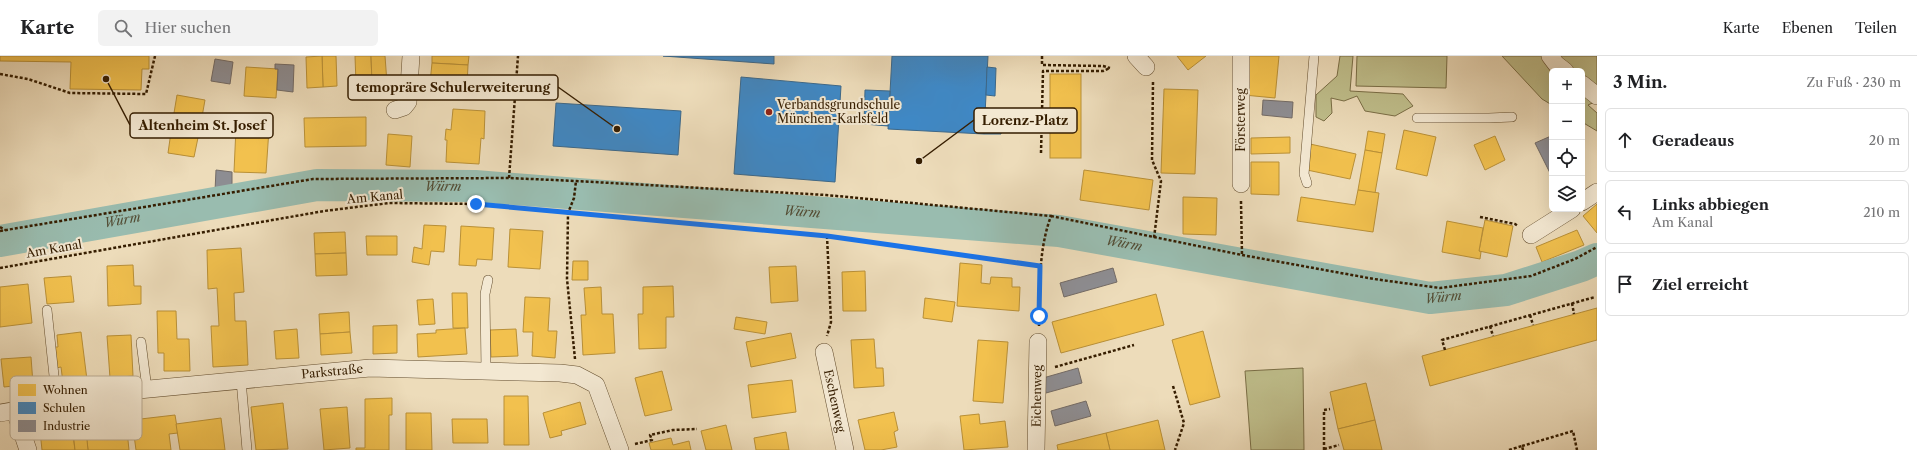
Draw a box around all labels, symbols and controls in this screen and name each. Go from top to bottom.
search box [98,10,378,46]
text: Karte [20,16,74,39]
icon: search [112,17,134,39]
text: Hier suchen [144,18,231,37]
text: Karte [1723,19,1760,37]
text: Ebenen [1782,19,1833,37]
text: Teilen [1855,19,1897,37]
map controls [1549,68,1585,212]
button: + [1549,68,1585,104]
text: 3 Min. [1613,72,1667,92]
text: Zu Fuß · 230 m [1807,74,1901,90]
callout: temopräre Schulerweiterung [348,75,558,100]
text: temopräre Schulerweiterung [356,79,551,95]
street label: Försterweg [1233,88,1248,152]
place label: Verbandsgrundschule München-Karlsfeld [776,97,901,126]
button: − [1549,104,1585,140]
marker: Verbandsgrundschule München-Karlsfeld [764,107,774,117]
callout: Lorenz-Platz [974,108,1077,133]
text: Lorenz-Platz [982,112,1068,128]
callout: Altenheim St. Josef [130,113,273,138]
text: Altenheim St. Josef [138,117,268,133]
icon: ahead [1614,129,1636,151]
text: Geradeaus [1652,131,1734,150]
text: 20 m [1869,132,1900,148]
button: locate [1549,140,1585,176]
button: layers [1549,176,1585,212]
water label: Würm [425,178,462,194]
street label: Am Kanal [345,187,404,207]
route end [467,195,485,213]
text: Links abbiegen [1652,195,1769,214]
icon: left [1614,201,1636,223]
water label: Würm [783,202,821,221]
text: 210 m [1863,204,1900,220]
water label: Würm [102,208,142,231]
text: Am Kanal [1652,214,1713,230]
water label: Würm [1105,232,1144,254]
street label: Am Kanal [24,236,83,261]
icon: arrive [1614,273,1636,295]
text: Ziel erreicht [1652,275,1748,294]
water label: Würm [1424,287,1463,306]
route start [1030,307,1048,325]
street label: Parkstraße [301,361,364,381]
street label: Eichenweg [1028,364,1045,427]
street label: Eschenweg [821,368,849,434]
legend [10,376,142,440]
text: Wohnen [42,383,88,397]
text: Schulen [43,401,85,415]
text: Industrie [43,419,90,433]

